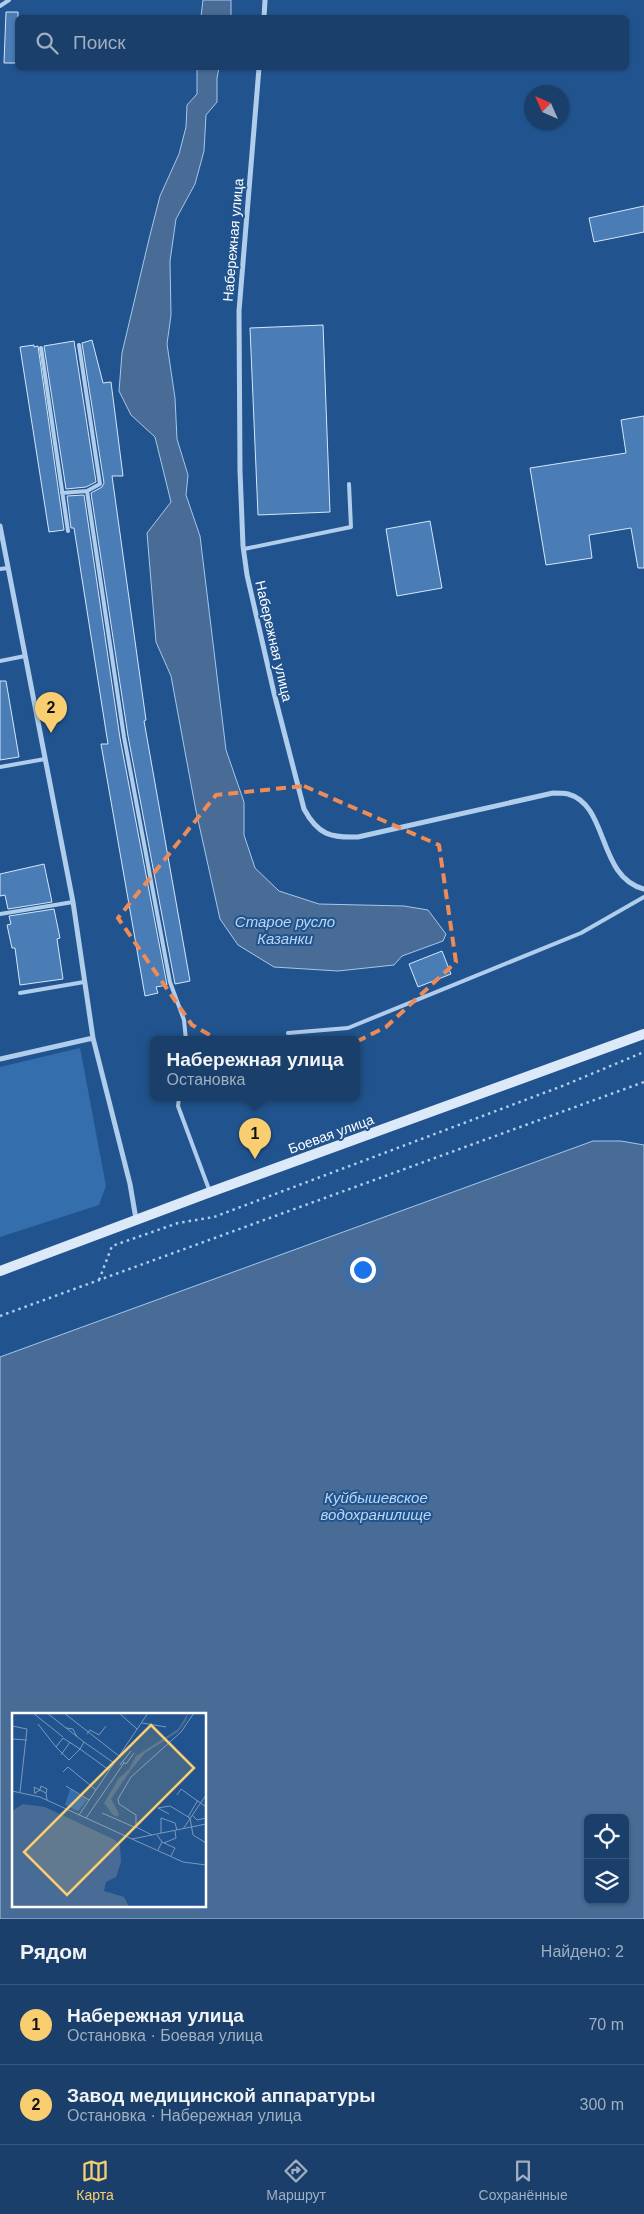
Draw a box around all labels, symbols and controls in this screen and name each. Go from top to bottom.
search box [15,15,629,70]
icon: search [33,29,61,57]
text: Поиск [73,32,126,53]
north arrow [524,85,569,130]
street label: Набережная улица [220,177,246,302]
street label: Набережная улица [252,579,296,703]
pin: 2 [35,692,67,733]
water label: Старое русло Казанки [235,913,335,947]
popup [150,1036,360,1101]
text: Набережная улица [167,1049,343,1070]
text: Остановка [167,1071,246,1088]
street label: Боевая улица [286,1111,376,1157]
pin: 1 [239,1118,271,1159]
your location [350,1257,376,1283]
water label: Куйбышевское водохранилище [321,1489,431,1523]
inset map [12,1713,206,1906]
map controls [584,1814,629,1904]
button: locate [584,1814,629,1859]
button: layers [584,1859,629,1904]
text: Рядом [20,1940,87,1963]
text: Найдено: 2 [541,1943,624,1960]
text: Набережная улица [67,2005,244,2026]
text: 1 [32,2016,40,2033]
text: 70 m [588,2016,624,2033]
text: Остановка · Боевая улица [67,2027,263,2044]
text: Завод медицинской аппаратуры [67,2085,375,2106]
text: 2 [32,2096,40,2113]
text: 300 m [580,2096,624,2113]
text: Остановка · Набережная улица [67,2107,302,2124]
tab: Карта [76,2157,114,2203]
tab: Маршрут [266,2157,326,2203]
tab: Сохранённые [479,2157,568,2203]

